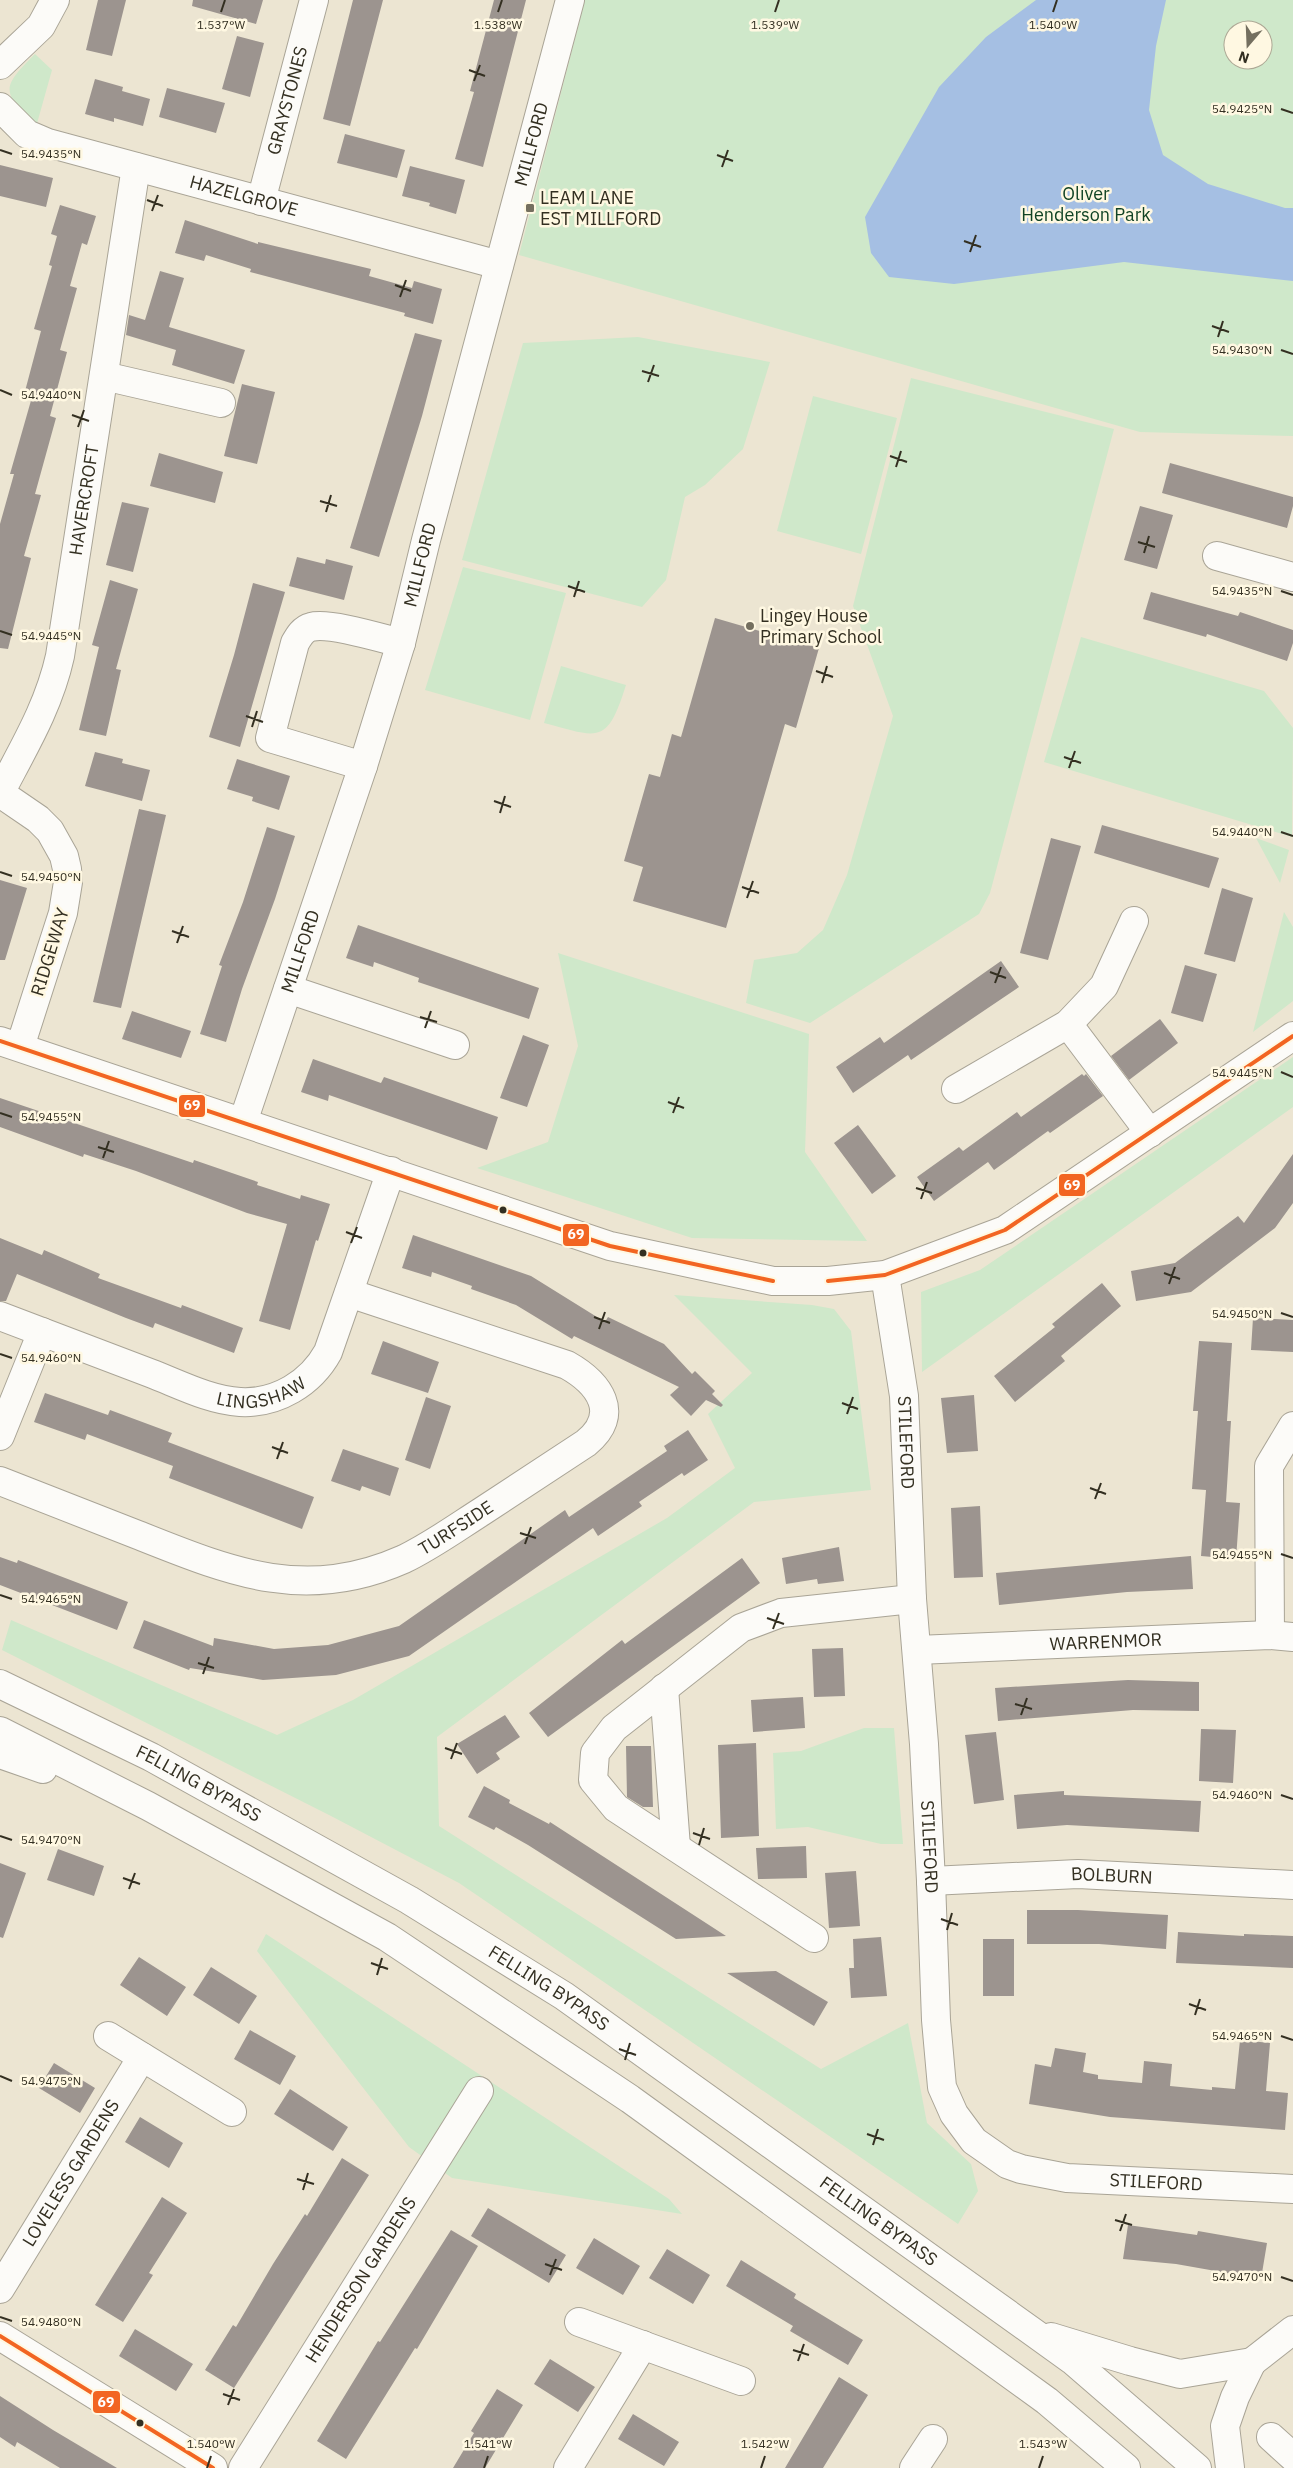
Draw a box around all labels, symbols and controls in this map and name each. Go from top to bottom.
text: 1.537°W [197,17,245,32]
text: 1.538°W [474,17,522,32]
text: 1.539°W [751,17,799,32]
text: 1.540°W [1029,17,1077,32]
north arrow [1223,20,1273,70]
street label: GRAYSTONES [262,43,312,157]
text: N [1236,47,1251,67]
street label: MILLFORD [509,100,553,189]
text: 54.9425°N [1212,101,1272,116]
text: 54.9435°N [21,146,81,161]
street label: HAZELGROVE [187,170,301,221]
park label: Oliver Henderson Park [1021,182,1151,226]
place label: LEAM LANE EST MILLFORD [540,186,661,230]
marker: LEAM LANE EST MILLFORD [524,202,536,214]
text: 54.9430°N [1212,342,1272,357]
text: 54.9440°N [21,387,81,402]
street label: HAVERCROFT [64,443,104,557]
street label: MILLFORD [398,520,441,609]
text: 54.9435°N [1212,583,1272,598]
place label: Lingey House Primary School [760,604,882,648]
marker: Lingey House Primary School [744,620,756,632]
text: 54.9445°N [21,628,81,643]
text: 54.9440°N [1212,824,1272,839]
text: 54.9450°N [21,869,81,884]
street label: RIDGEWAY [25,905,74,999]
street label: MILLFORD [275,907,325,996]
text: 54.9445°N [1212,1065,1272,1080]
line badge: 69 [178,1094,206,1118]
text: 69 [184,1096,200,1114]
text: 54.9455°N [21,1109,81,1124]
line badge: 69 [1058,1173,1086,1197]
text: 69 [1064,1176,1080,1194]
unlabelled marker [498,1205,508,1215]
line badge: 69 [562,1223,590,1247]
text: 69 [568,1225,584,1243]
unlabelled marker [638,1248,648,1258]
text: 54.9450°N [1212,1306,1272,1321]
text: 54.9460°N [21,1350,81,1365]
street label: LINGSHAW [214,1371,310,1413]
street label: STILEFORD [893,1395,920,1490]
street label: TURFSIDE [414,1495,497,1560]
text: 54.9455°N [1212,1547,1272,1562]
text: 54.9465°N [21,1591,81,1606]
street label: WARRENMOR [1049,1628,1163,1655]
street label: FELLING BYPASS [132,1739,265,1827]
text: 54.9460°N [1212,1787,1272,1802]
street label: STILEFORD [916,1800,943,1894]
text: 54.9470°N [21,1832,81,1847]
street label: BOLBURN [1070,1862,1153,1889]
street label: FELLING BYPASS [484,1940,614,2036]
text: 54.9465°N [1212,2028,1272,2043]
text: 54.9475°N [21,2073,81,2088]
street label: LOVELESS GARDENS [17,2095,124,2251]
street label: STILEFORD [1109,2168,1203,2196]
street label: FELLING BYPASS [815,2171,942,2271]
street label: HENDERSON GARDENS [300,2192,421,2367]
text: 54.9470°N [1212,2269,1272,2284]
text: 54.9480°N [21,2314,81,2329]
line badge: 69 [92,2390,121,2414]
text: 69 [98,2393,114,2411]
unlabelled marker [135,2418,145,2428]
text: 1.540°W [187,2436,235,2451]
text: 1.541°W [464,2436,512,2451]
text: 1.542°W [741,2436,789,2451]
text: 1.543°W [1019,2436,1067,2451]

